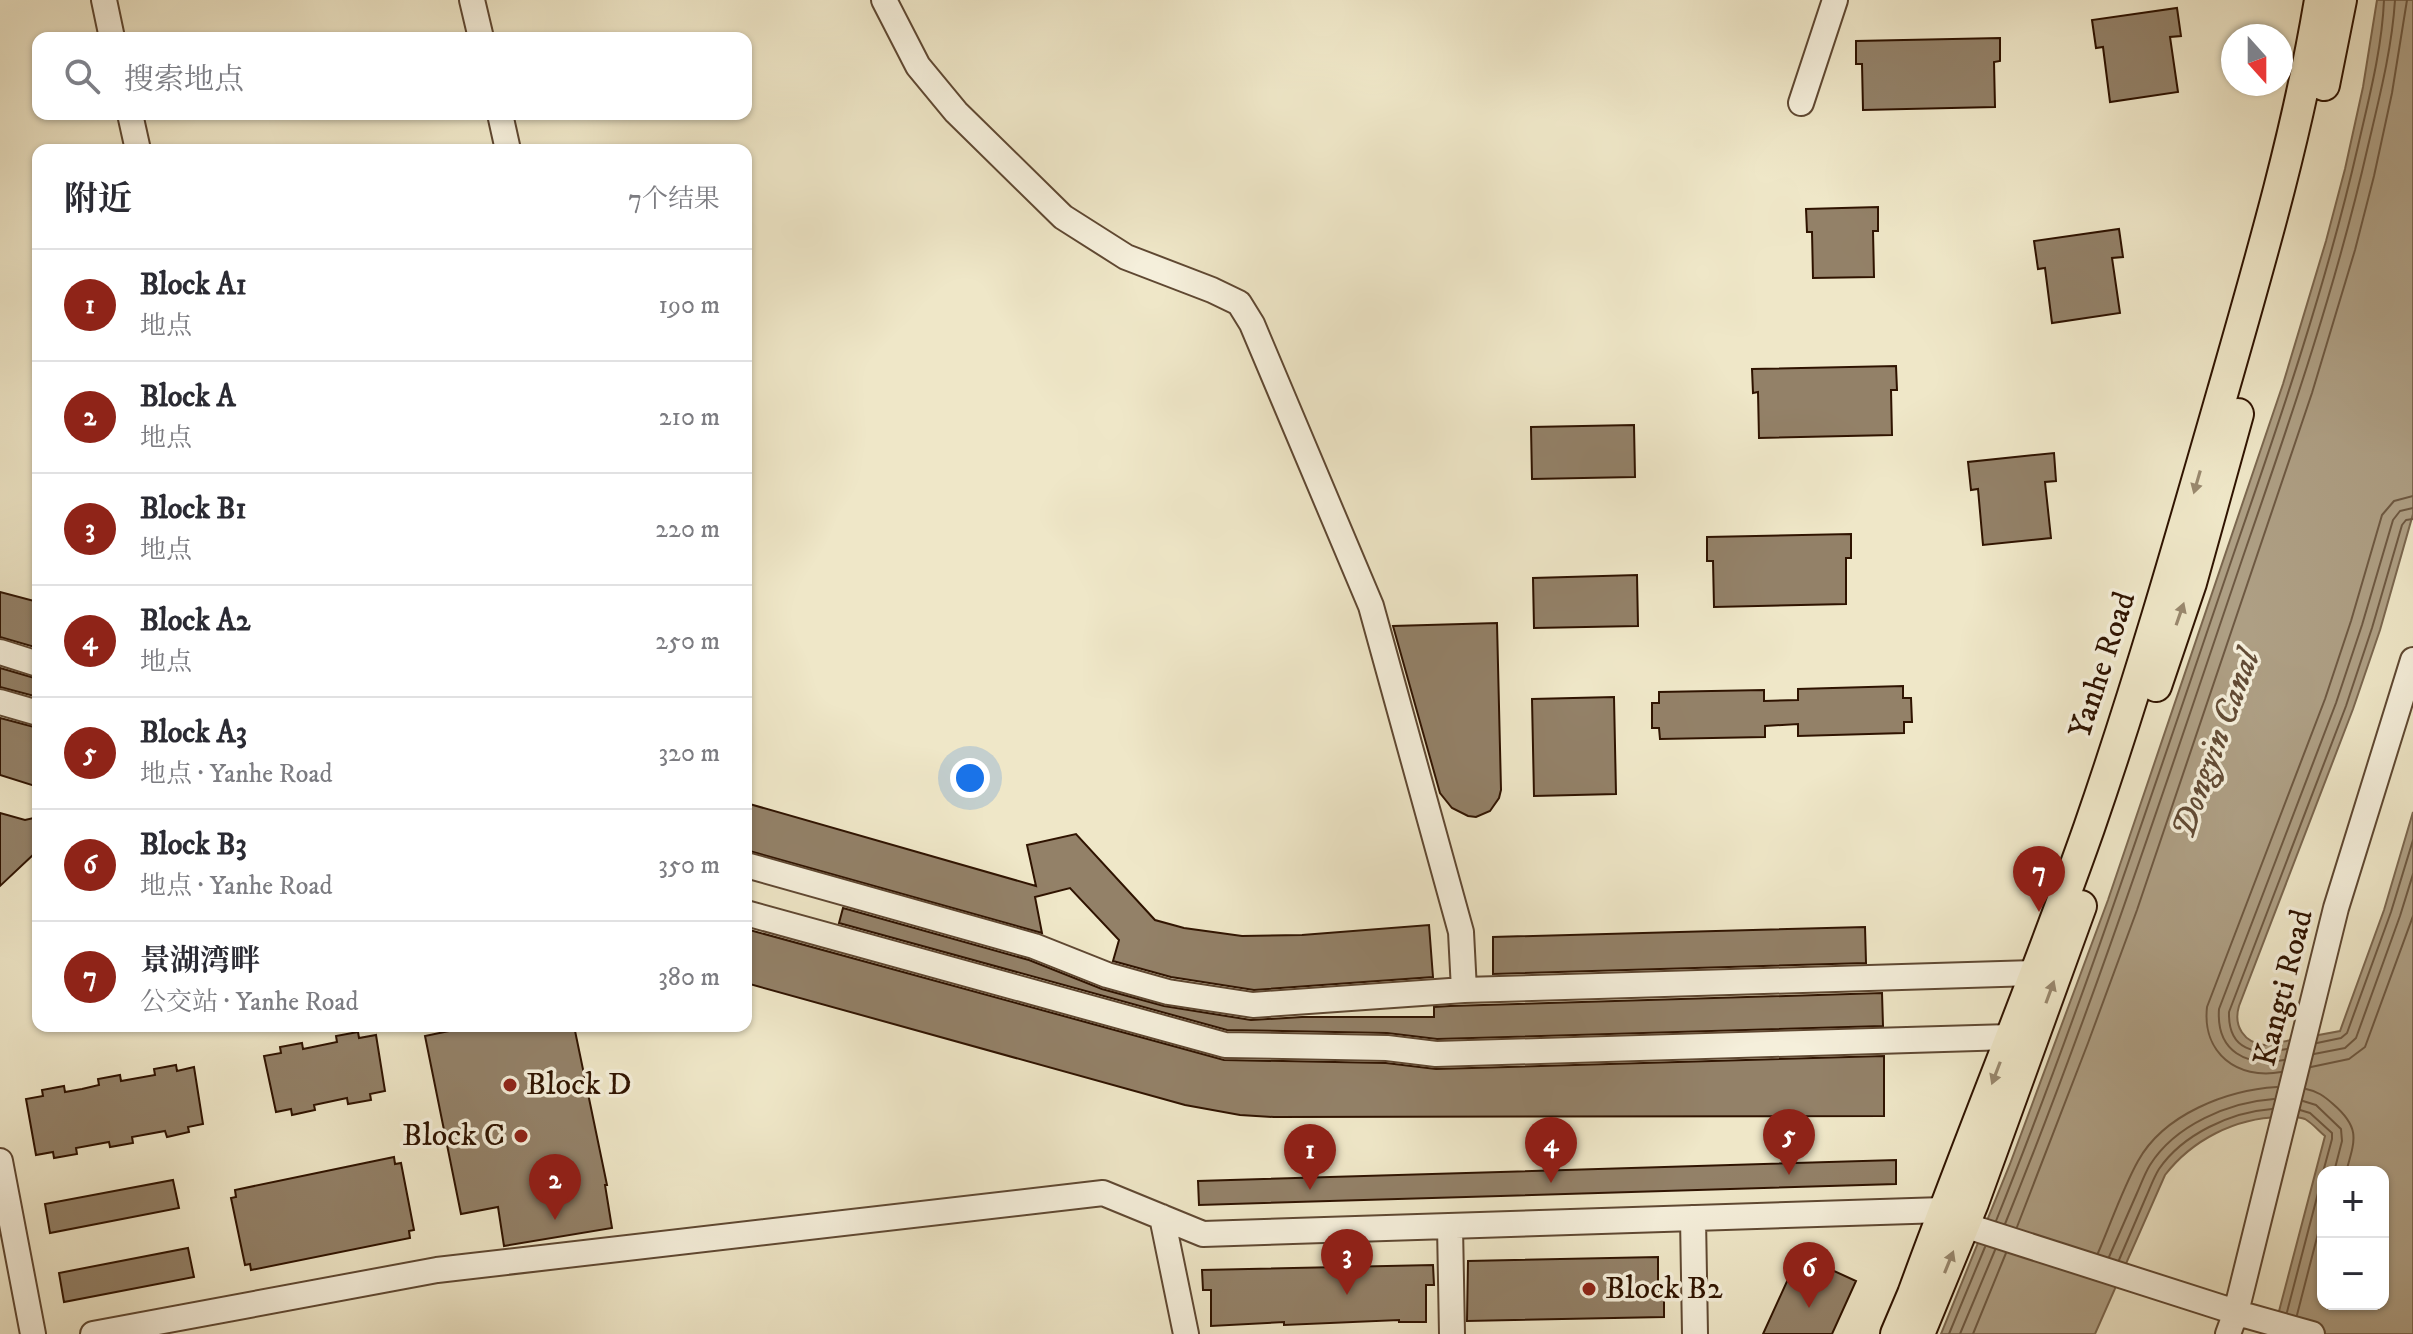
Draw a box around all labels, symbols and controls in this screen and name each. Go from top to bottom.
north arrow [2221,24,2293,96]
search box [32,32,752,120]
icon: search [60,54,104,98]
text: 搜索地点 [124,62,244,99]
text: 附近 [64,179,132,221]
text: 7个结果 [628,183,720,216]
text: Block A1 [140,267,247,304]
text: 1 [85,289,95,322]
text: 190 m [658,289,720,322]
text: 地点 [140,310,192,343]
text: Block A [140,379,236,416]
text: 2 [84,401,96,434]
text: 210 m [659,401,720,434]
text: 地点 [140,422,192,455]
one-way arrow [2190,471,2203,495]
text: Block B1 [140,491,247,528]
text: 3 [85,513,95,546]
text: 220 m [655,513,720,546]
text: 地点 [140,534,192,567]
street label: Yanhe Road [2061,587,2145,743]
one-way arrow [2175,602,2187,626]
text: Block A2 [140,603,250,640]
text: 4 [83,625,97,658]
text: 250 m [655,625,720,658]
water label: Dongyin Canal [2162,641,2271,844]
text: 地点 [140,646,192,679]
text: Block A3 [140,715,247,752]
text: 5 [84,737,96,770]
text: 320 m [658,737,720,770]
text: 地点 · Yanhe Road [140,758,333,791]
your location [950,758,990,798]
text: Block B3 [140,827,247,864]
pin: 7 [2013,846,2065,912]
text: 6 [83,849,97,882]
text: 350 m [658,849,720,882]
text: 地点 · Yanhe Road [140,870,333,903]
street label: Kangti Road [2245,906,2323,1070]
text: 景湖湾畔 [140,943,260,980]
text: 7 [83,961,97,994]
text: 380 m [658,961,720,994]
one-way arrow [2044,980,2057,1004]
text: 公交站 · Yanhe Road [140,986,359,1019]
one-way arrow [1989,1061,2002,1085]
place label: Block D [526,1065,632,1105]
marker: Block D [501,1076,519,1094]
pin: 5 [1763,1109,1815,1175]
place label: Block C [402,1116,505,1156]
pin: 4 [1525,1117,1577,1183]
pin: 1 [1284,1124,1336,1190]
marker: Block C [512,1127,530,1145]
pin: 2 [529,1154,581,1220]
map controls [2317,1166,2389,1310]
button: + [2317,1166,2389,1238]
pin: 3 [1321,1229,1373,1295]
button: − [2317,1238,2389,1310]
pin: 6 [1783,1242,1835,1308]
one-way arrow [1942,1250,1955,1274]
place label: Block B2 [1605,1269,1723,1309]
marker: Block B2 [1580,1280,1598,1298]

